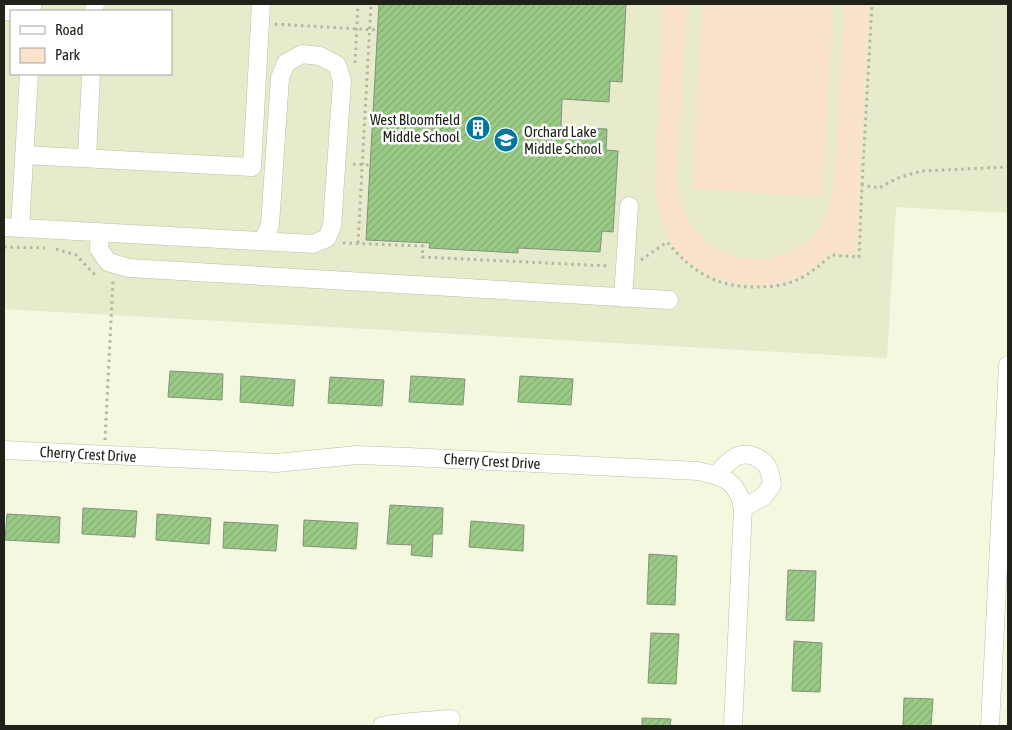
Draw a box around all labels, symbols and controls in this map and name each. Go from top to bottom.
legend [10,10,172,75]
text: Road [55,21,84,38]
text: Park [55,46,80,63]
place label: West Bloomfield Middle School [370,111,460,145]
building icon: West Bloomfield Middle School [465,115,491,141]
place label: Orchard Lake Middle School [524,123,602,157]
school or university icon: Orchard Lake Middle School [493,127,519,153]
street label: Cherry Crest Drive [39,443,137,465]
street label: Cherry Crest Drive [443,450,541,472]

